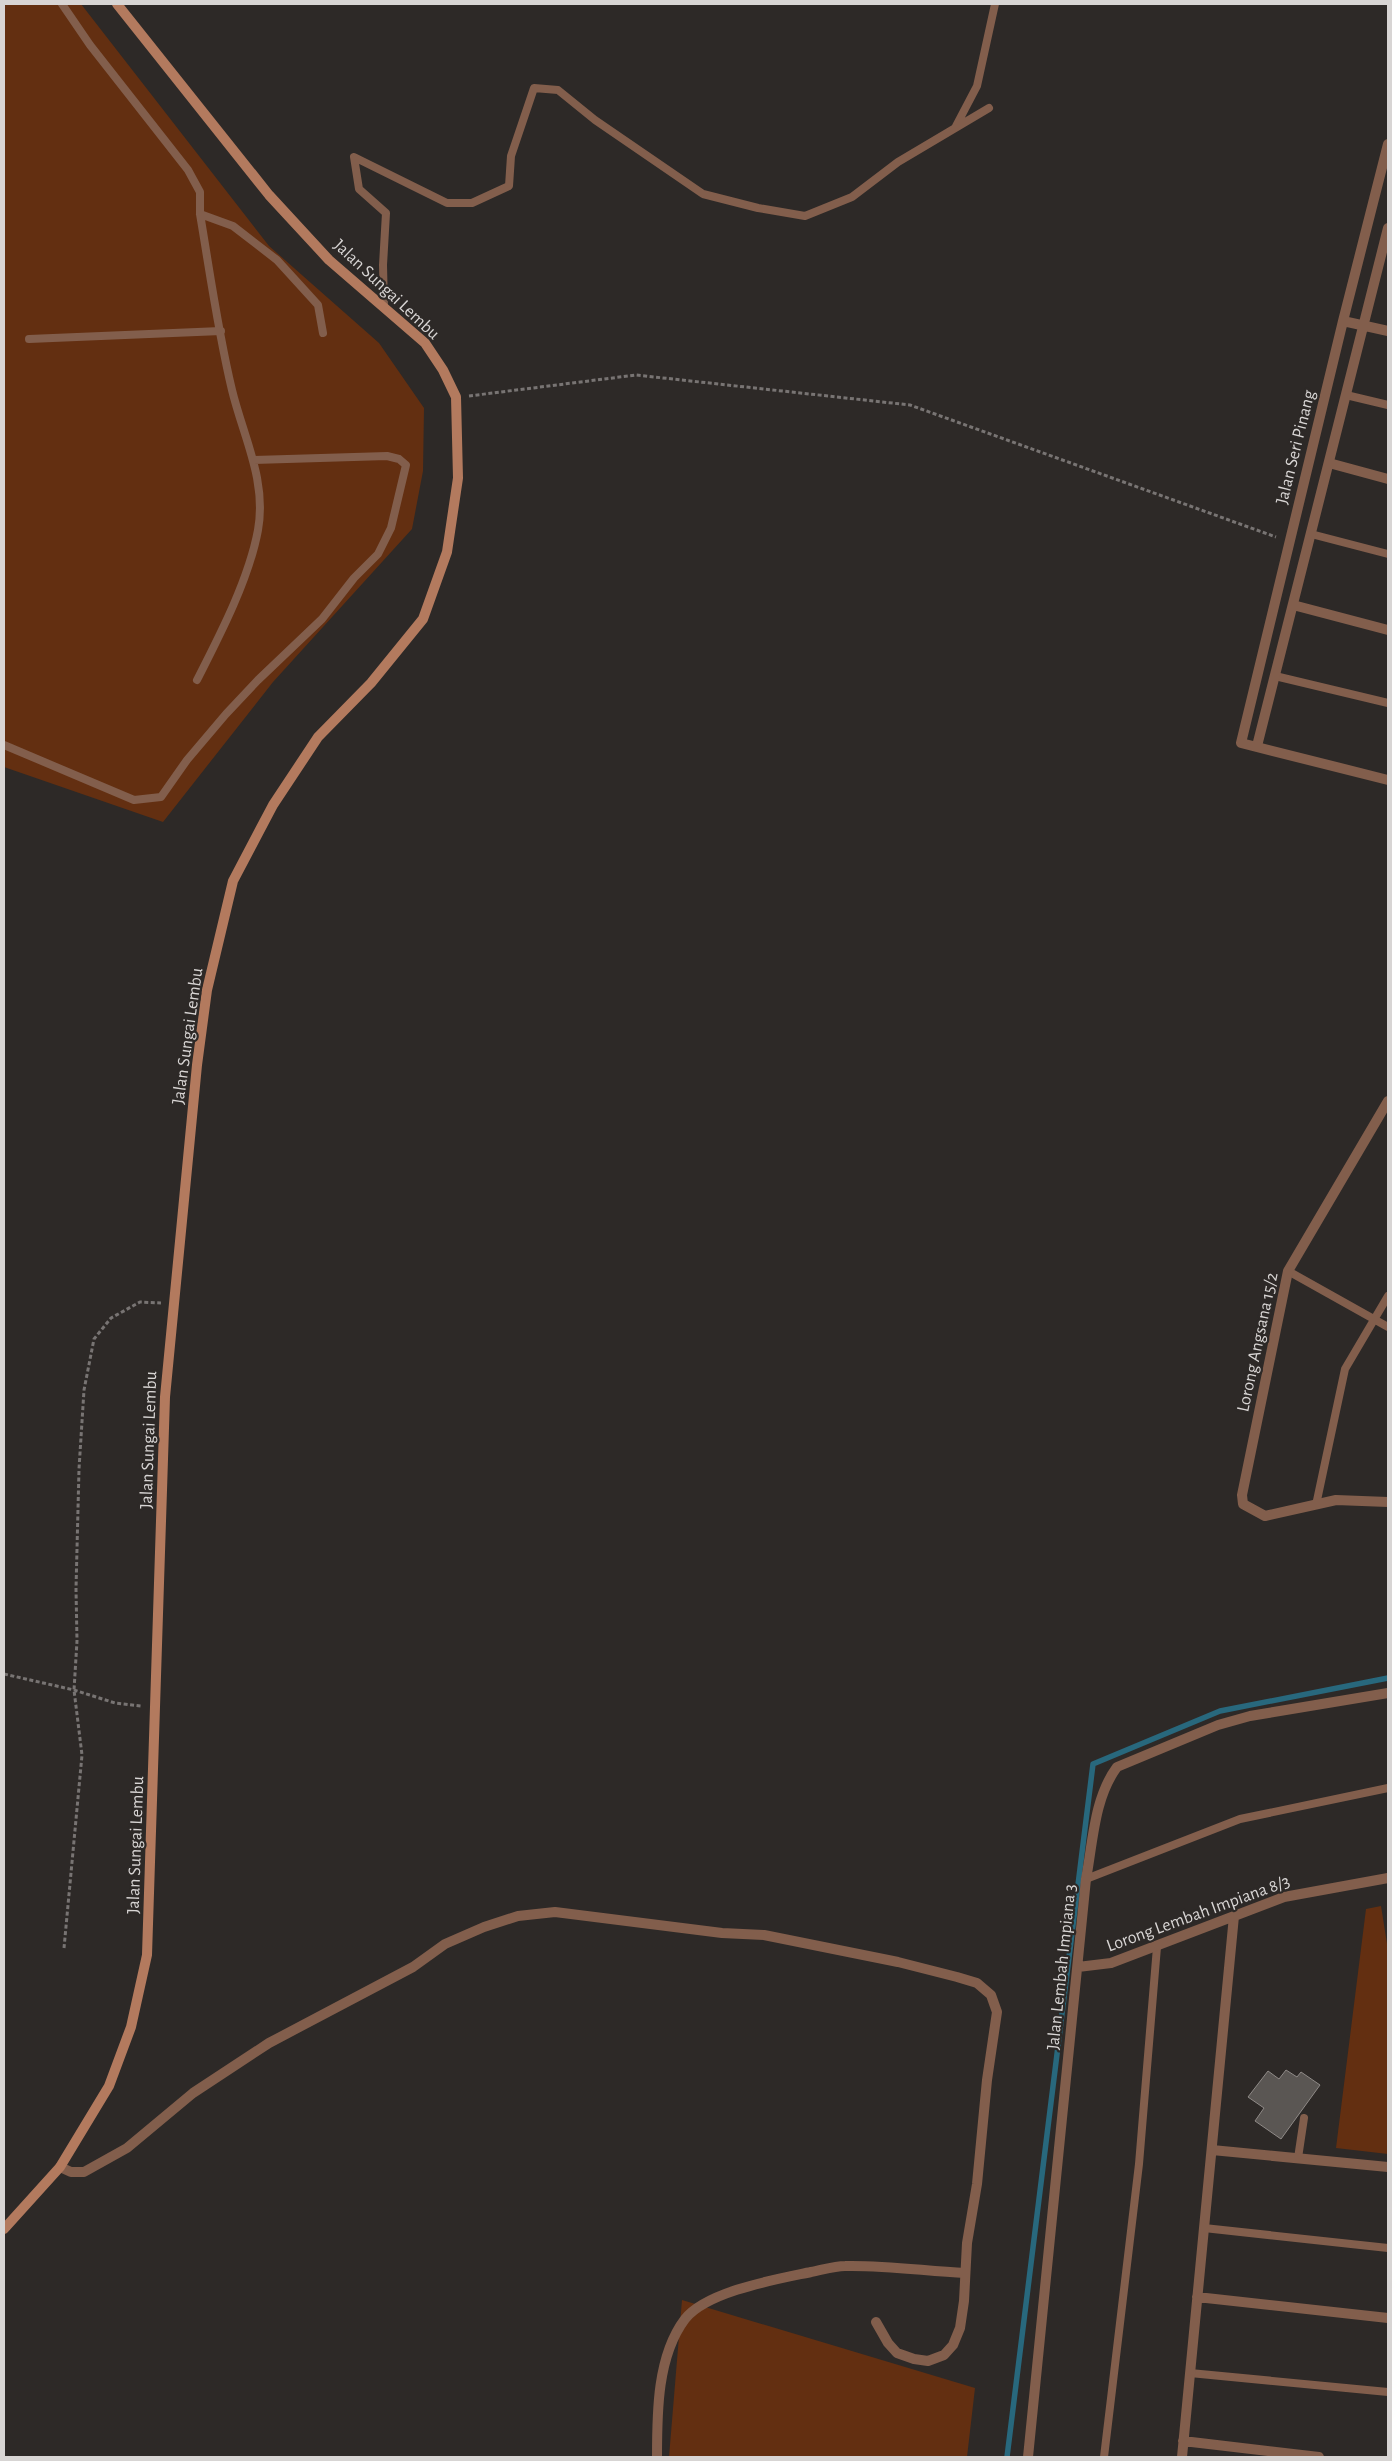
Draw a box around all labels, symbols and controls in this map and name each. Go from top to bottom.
street label: Jalan Sungai Lembu [330,236,443,343]
street label: Jalan Seri Pinang [1273,388,1319,506]
street label: Jalan Sungai Lembu [169,967,206,1106]
street label: Lorong Angsana 15/2 [1234,1271,1282,1414]
street label: Jalan Sungai Lembu [138,1371,160,1509]
street label: Jalan Sungai Lembu [125,1776,147,1914]
street label: Lorong Lembah Impiana 8/3 [1104,1872,1292,1956]
street label: Jalan Lembah Impiana 3 [1044,1883,1080,2051]

